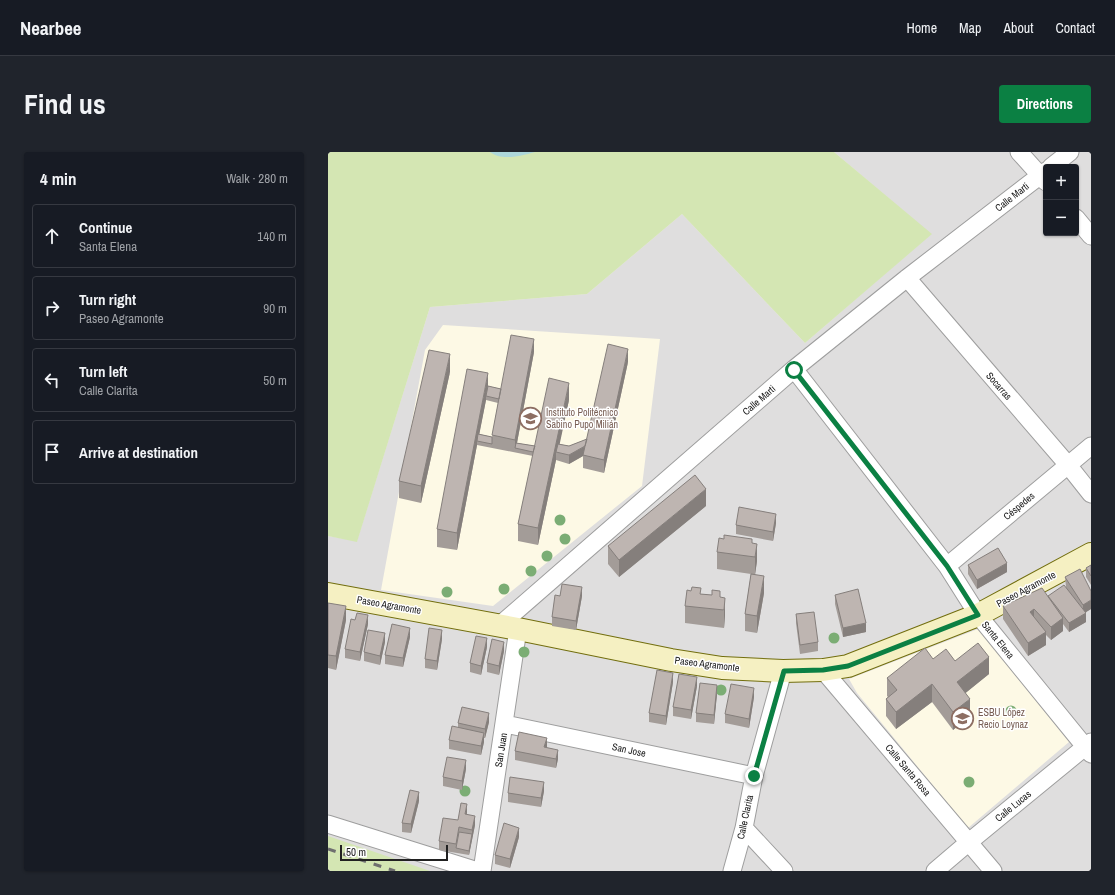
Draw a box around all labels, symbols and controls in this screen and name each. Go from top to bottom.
text: Nearbee [20,15,81,41]
text: Home [906,19,937,37]
text: Map [959,19,981,37]
text: About [1003,19,1033,37]
text: Contact [1055,19,1095,37]
text: Find us [24,85,106,123]
button: Directions [999,85,1091,123]
map controls [1043,164,1079,236]
button: + [1043,164,1079,200]
text: 4 min [40,167,76,190]
text: Walk · 280 m [226,170,288,187]
street label: Calle Marti [992,180,1032,214]
button: − [1043,200,1079,236]
text: Continue [79,217,132,238]
icon: ahead [41,225,63,247]
text: 140 m [257,228,287,245]
text: Santa Elena [79,238,137,255]
text: Turn right [79,289,136,310]
icon: right [41,297,63,319]
text: 90 m [263,300,287,317]
text: Paseo Agramonte [79,310,164,327]
text: Turn left [79,361,127,382]
route start [785,361,803,379]
icon: left [41,369,63,391]
street label: Socarras [983,369,1015,403]
text: 50 m [263,372,287,389]
text: Calle Clarita [79,382,138,399]
street label: Calle Marti [740,382,778,418]
school or university icon: Instituto Politécnico Sabino Pupo Milián [518,405,544,431]
place label: Instituto Politécnico Sabino Pupo Milián [546,406,618,431]
icon: arrive [41,441,63,463]
text: Arrive at destination [79,442,198,463]
street label: Céspedes [1001,489,1037,523]
street label: Paseo Agramonte [994,568,1058,610]
street label: Paseo Agramonte [356,593,423,617]
street label: Santa Elena [979,619,1017,662]
street label: Paseo Agramonte [674,654,741,674]
school or university icon: ESBU López Recio Loynaz [950,705,976,731]
place label: ESBU López Recio Loynaz [978,706,1028,731]
street label: San Juan [492,732,510,768]
street label: San Jose [611,740,647,760]
street label: Calle Santa Rosa [883,741,934,799]
route end [745,767,763,785]
street label: Calle Lucas [992,787,1034,825]
street label: Calle Clarita [734,793,756,840]
scale bar [340,843,448,862]
text: 50 m [346,845,366,859]

